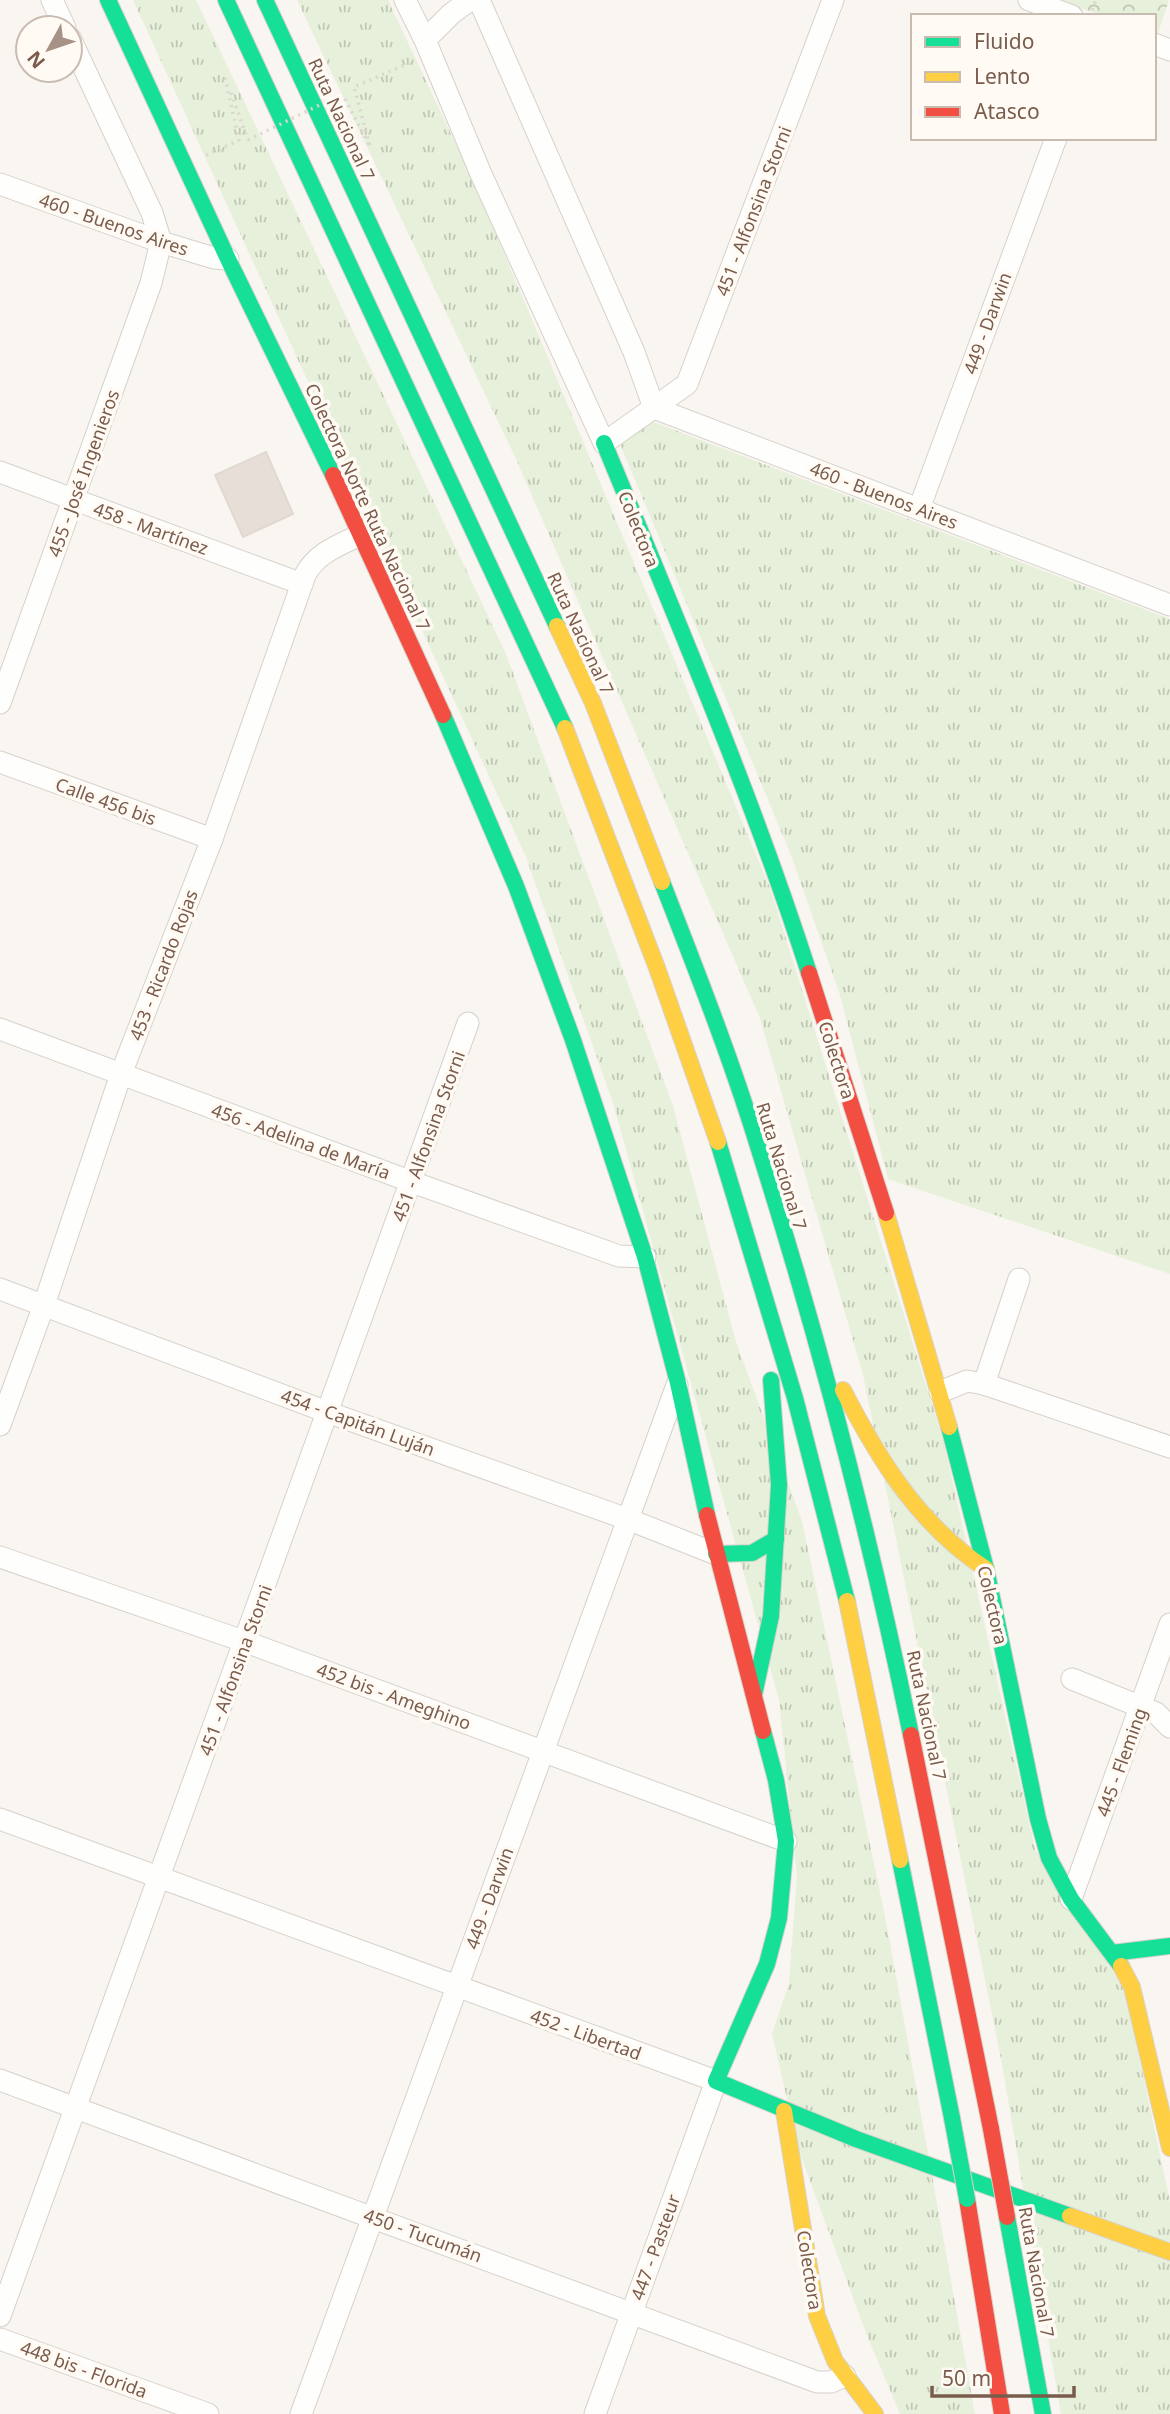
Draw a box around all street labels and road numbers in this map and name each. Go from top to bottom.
street label: Ruta Nacional 7 [303,54,381,184]
street label: 451 - Alfonsina Storni [710,123,796,299]
street label: 460 - Buenos Aires [36,187,192,261]
street label: 449 - Darwin [957,269,1017,377]
street label: Colectora Norte Ruta Nacional 7 [300,379,436,635]
street label: 455 - José Ingenieros [42,386,124,560]
street label: 460 - Buenos Aires [807,456,961,534]
street label: Colectora [613,487,665,571]
street label: 458 - Martínez [90,496,212,560]
street label: Ruta Nacional 7 [542,568,620,698]
street label: Calle 456 bis [52,772,160,830]
street label: 453 - Ricardo Rojas [123,886,203,1044]
street label: Colectora [813,1018,861,1102]
street label: 451 - Alfonsina Storni [386,1047,470,1225]
street label: 456 - Adelina de María [208,1097,394,1185]
street label: Ruta Nacional 7 [751,1099,813,1233]
street label: 454 - Capitán Luján [278,1383,438,1461]
street label: Colectora [972,1563,1014,1647]
street label: 451 - Alfonsina Storni [193,1581,277,1759]
street label: Ruta Nacional 7 [901,1648,953,1782]
street label: 452 bis - Ameghino [314,1657,474,1735]
street label: 445 - Fleming [1090,1704,1152,1820]
street label: 449 - Darwin [459,1844,519,1952]
street label: 452 - Libertad [527,2003,645,2065]
street label: 447 - Pasteur [625,2190,685,2303]
street label: 450 - Tucumán [361,2203,485,2267]
street label: Ruta Nacional 7 [1014,2205,1060,2339]
street label: Colectora [792,2228,828,2312]
street label: 448 bis - Florida [17,2335,151,2403]

